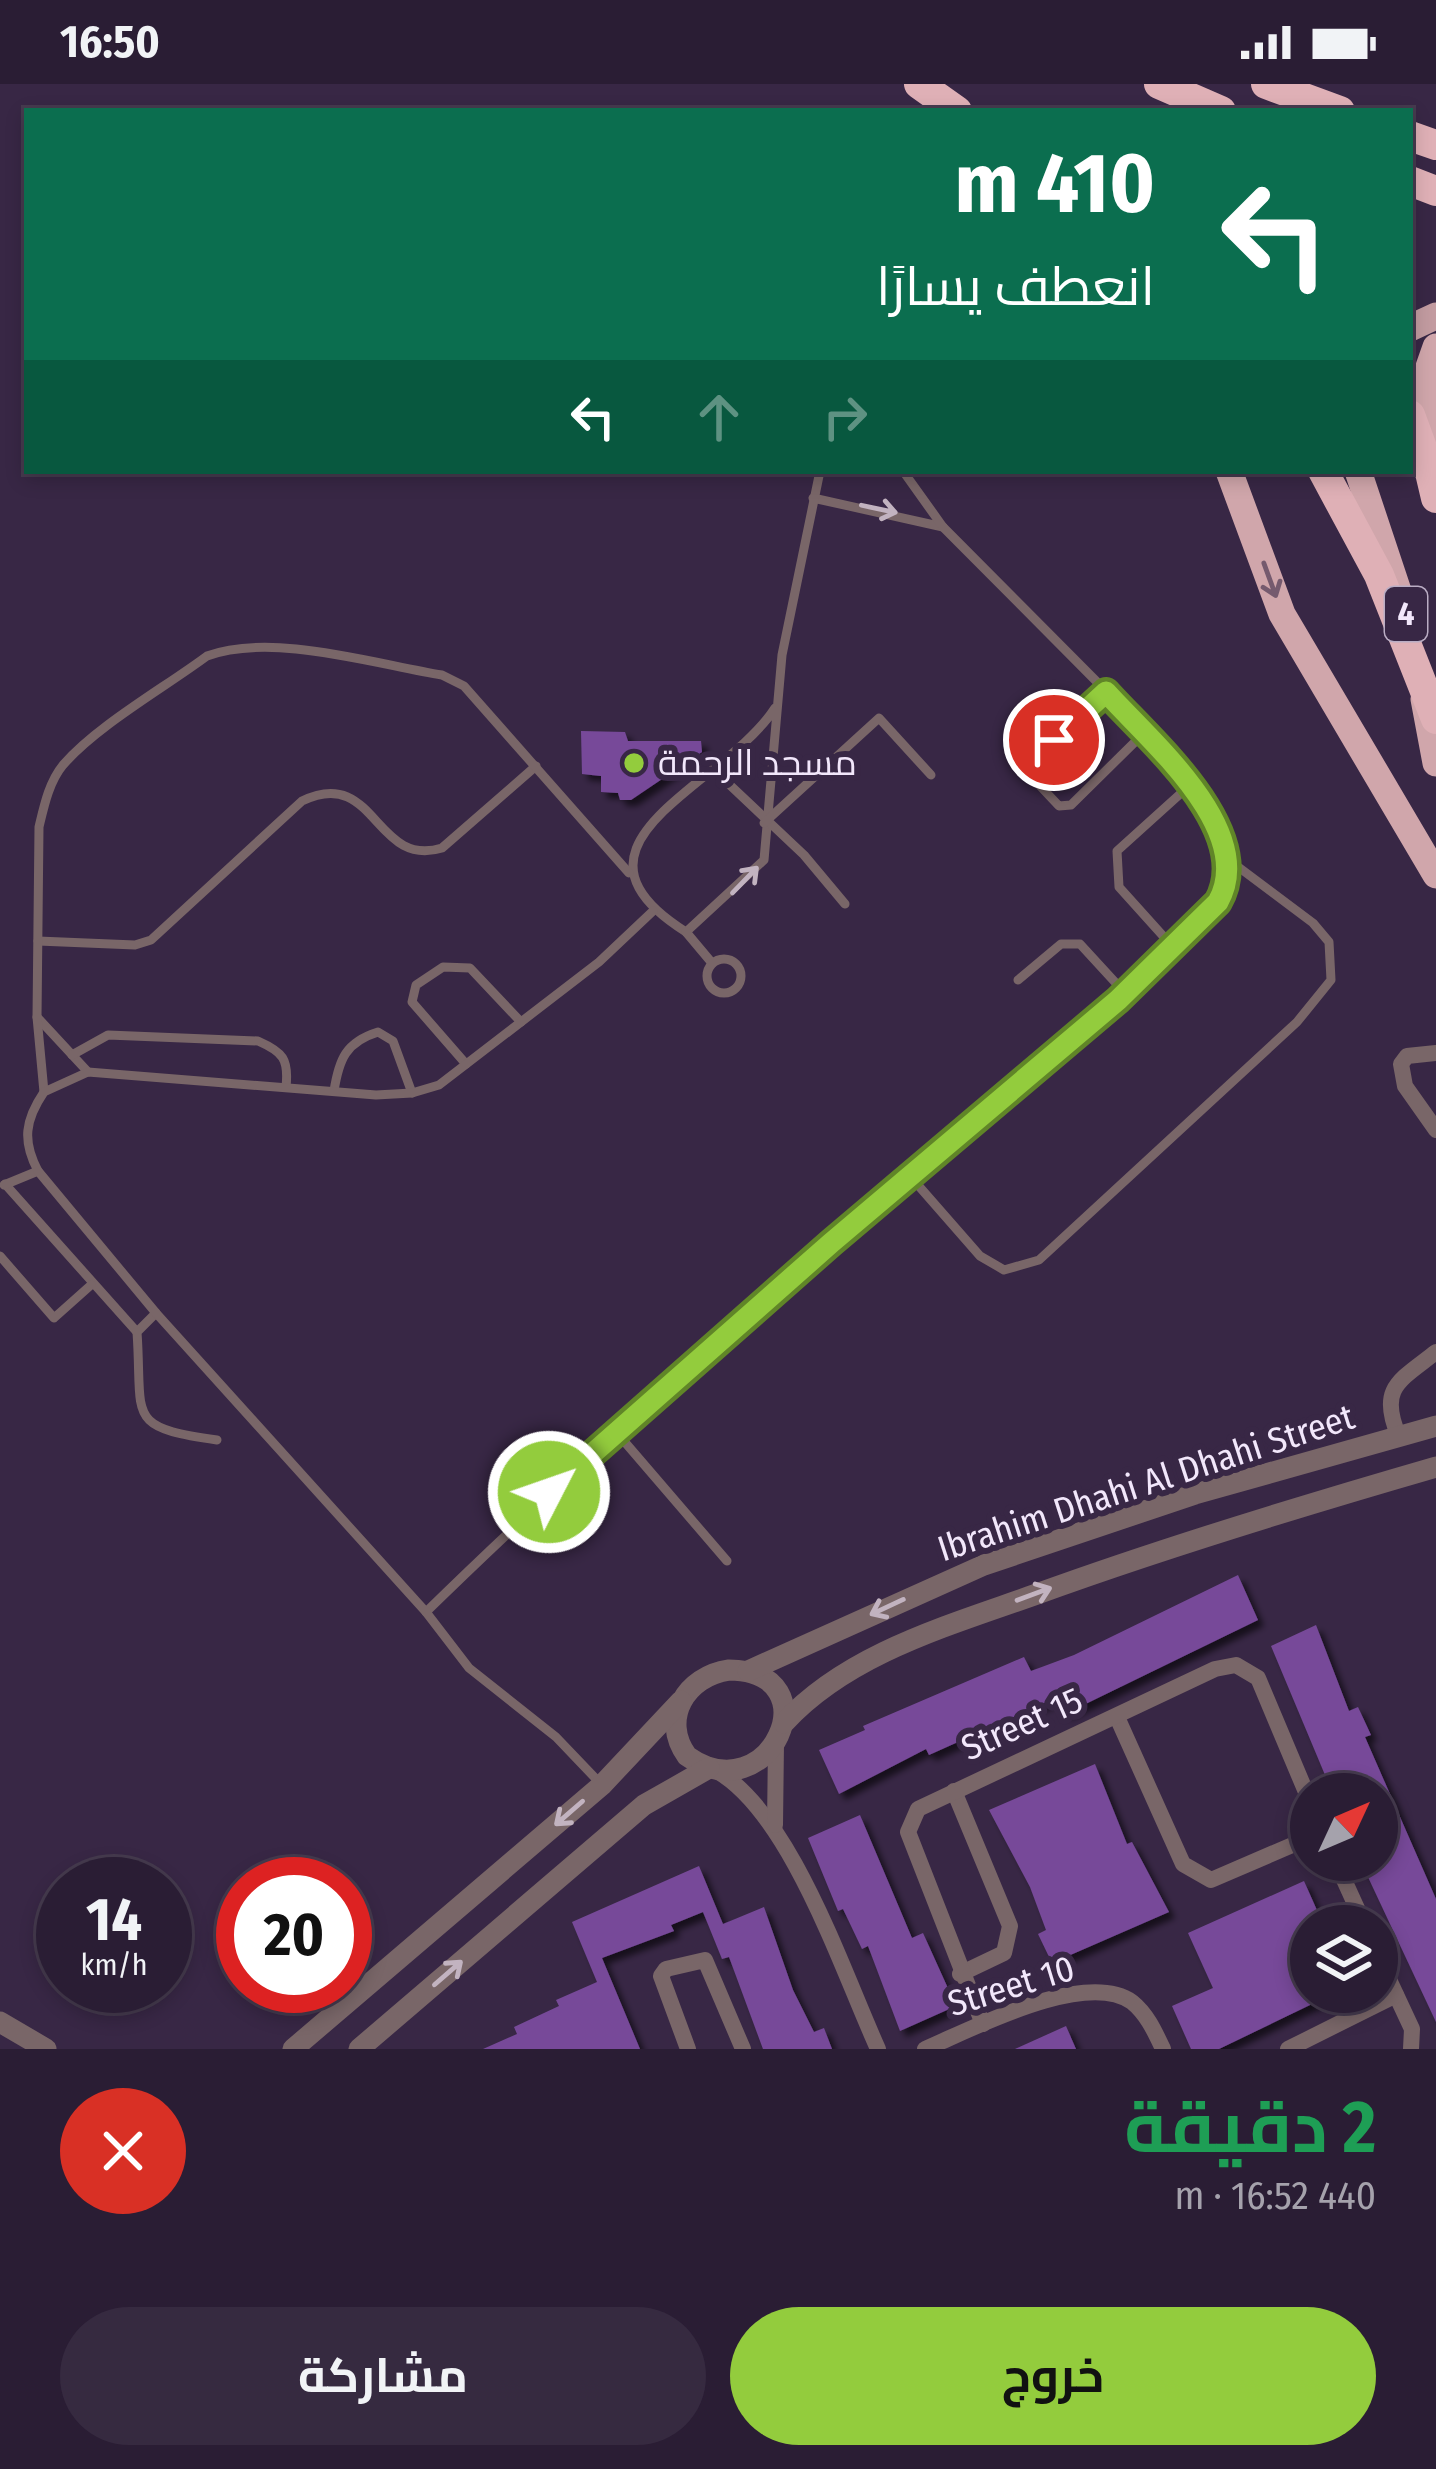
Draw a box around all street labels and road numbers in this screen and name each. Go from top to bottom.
road number: 4 [1385,587,1427,641]
street label: Ibrahim Dhahi Al Dhahi Street [932,1395,1360,1571]
street label: Street 15 [955,1678,1089,1770]
street label: Street 10 [943,1946,1079,2026]

